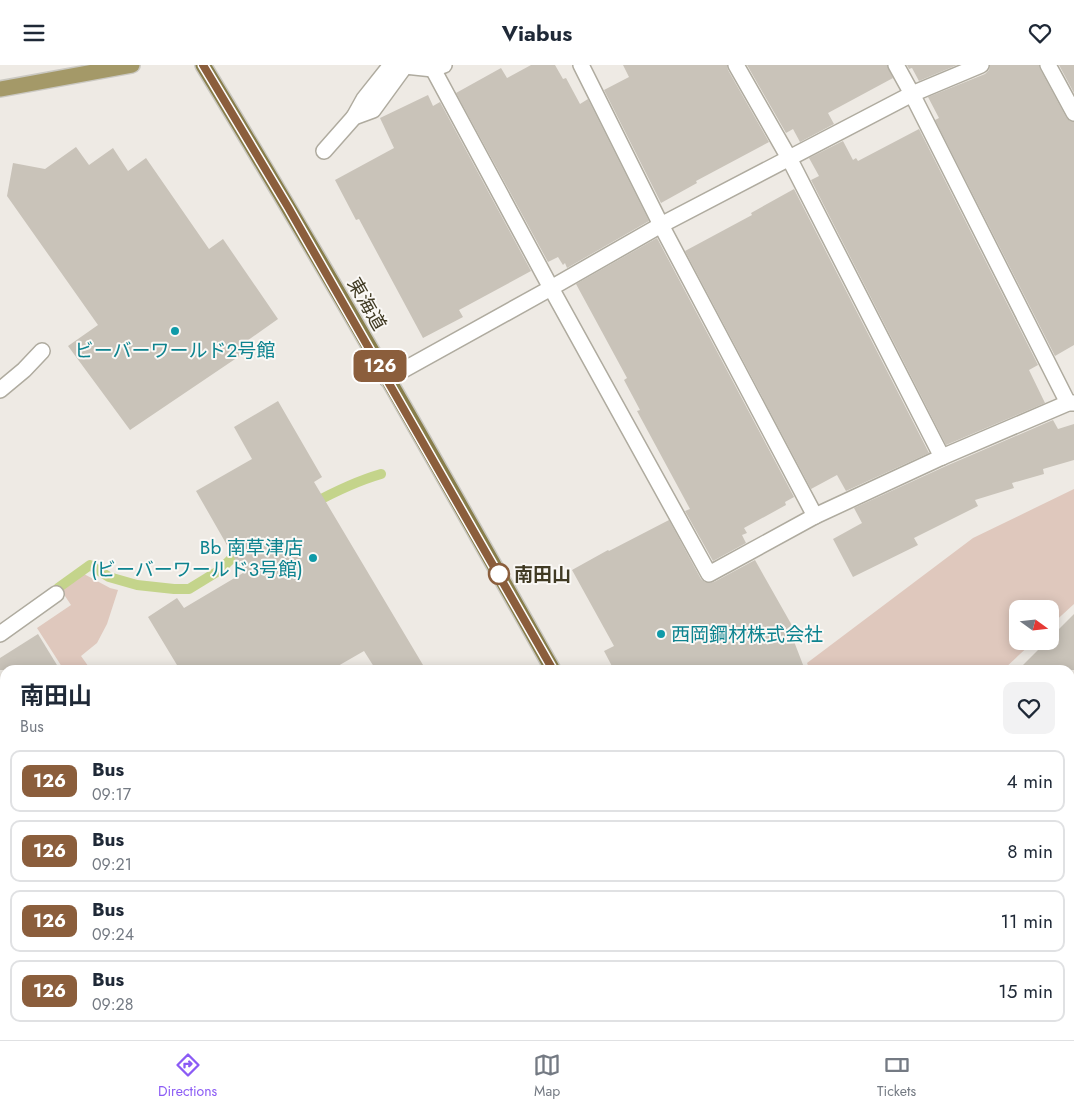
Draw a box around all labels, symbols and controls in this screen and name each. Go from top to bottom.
text: Viabus [502,17,572,49]
icon: menu [20,19,48,47]
icon: heart [1026,19,1054,47]
street label: 東海道 [341,273,393,335]
marker: ビーバーワールド2号館 [169,325,181,337]
place label: ビーバーワールド2号館 [75,337,275,364]
line badge: 126 [351,350,409,382]
text: 126 [363,353,397,379]
place label: Bb 南草津店 (ビーバーワールド3号館) [91,534,303,583]
marker: Bb 南草津店 (ビーバーワールド3号館) [307,552,319,564]
place label: 南田山 [514,561,571,588]
marker: 南田山 [488,563,510,585]
north arrow [1009,600,1059,650]
map controls [1009,600,1059,650]
place label: 西岡鋼材株式会社 [671,621,823,648]
marker: 西岡鋼材株式会社 [655,628,667,640]
text: 南田山 [20,678,92,713]
button: heart [1003,682,1055,734]
text: Bus [20,715,44,738]
text: Bus [92,756,124,783]
text: 126 [33,768,66,794]
text: 4 min [1006,768,1053,795]
text: 09:17 [92,783,131,806]
text: Bus [92,826,124,853]
text: 126 [33,838,66,864]
text: 8 min [1007,838,1053,865]
text: 09:21 [92,853,132,876]
text: Bus [92,896,124,923]
text: 126 [33,908,66,934]
text: 11 min [1000,908,1053,935]
text: 09:24 [92,923,134,946]
text: Bus [92,966,124,993]
text: 126 [33,978,66,1004]
text: 15 min [998,978,1053,1005]
text: 09:28 [92,993,133,1016]
tab: Directions [158,1051,217,1101]
tab: Map [533,1051,561,1101]
tab: Tickets [877,1051,916,1101]

